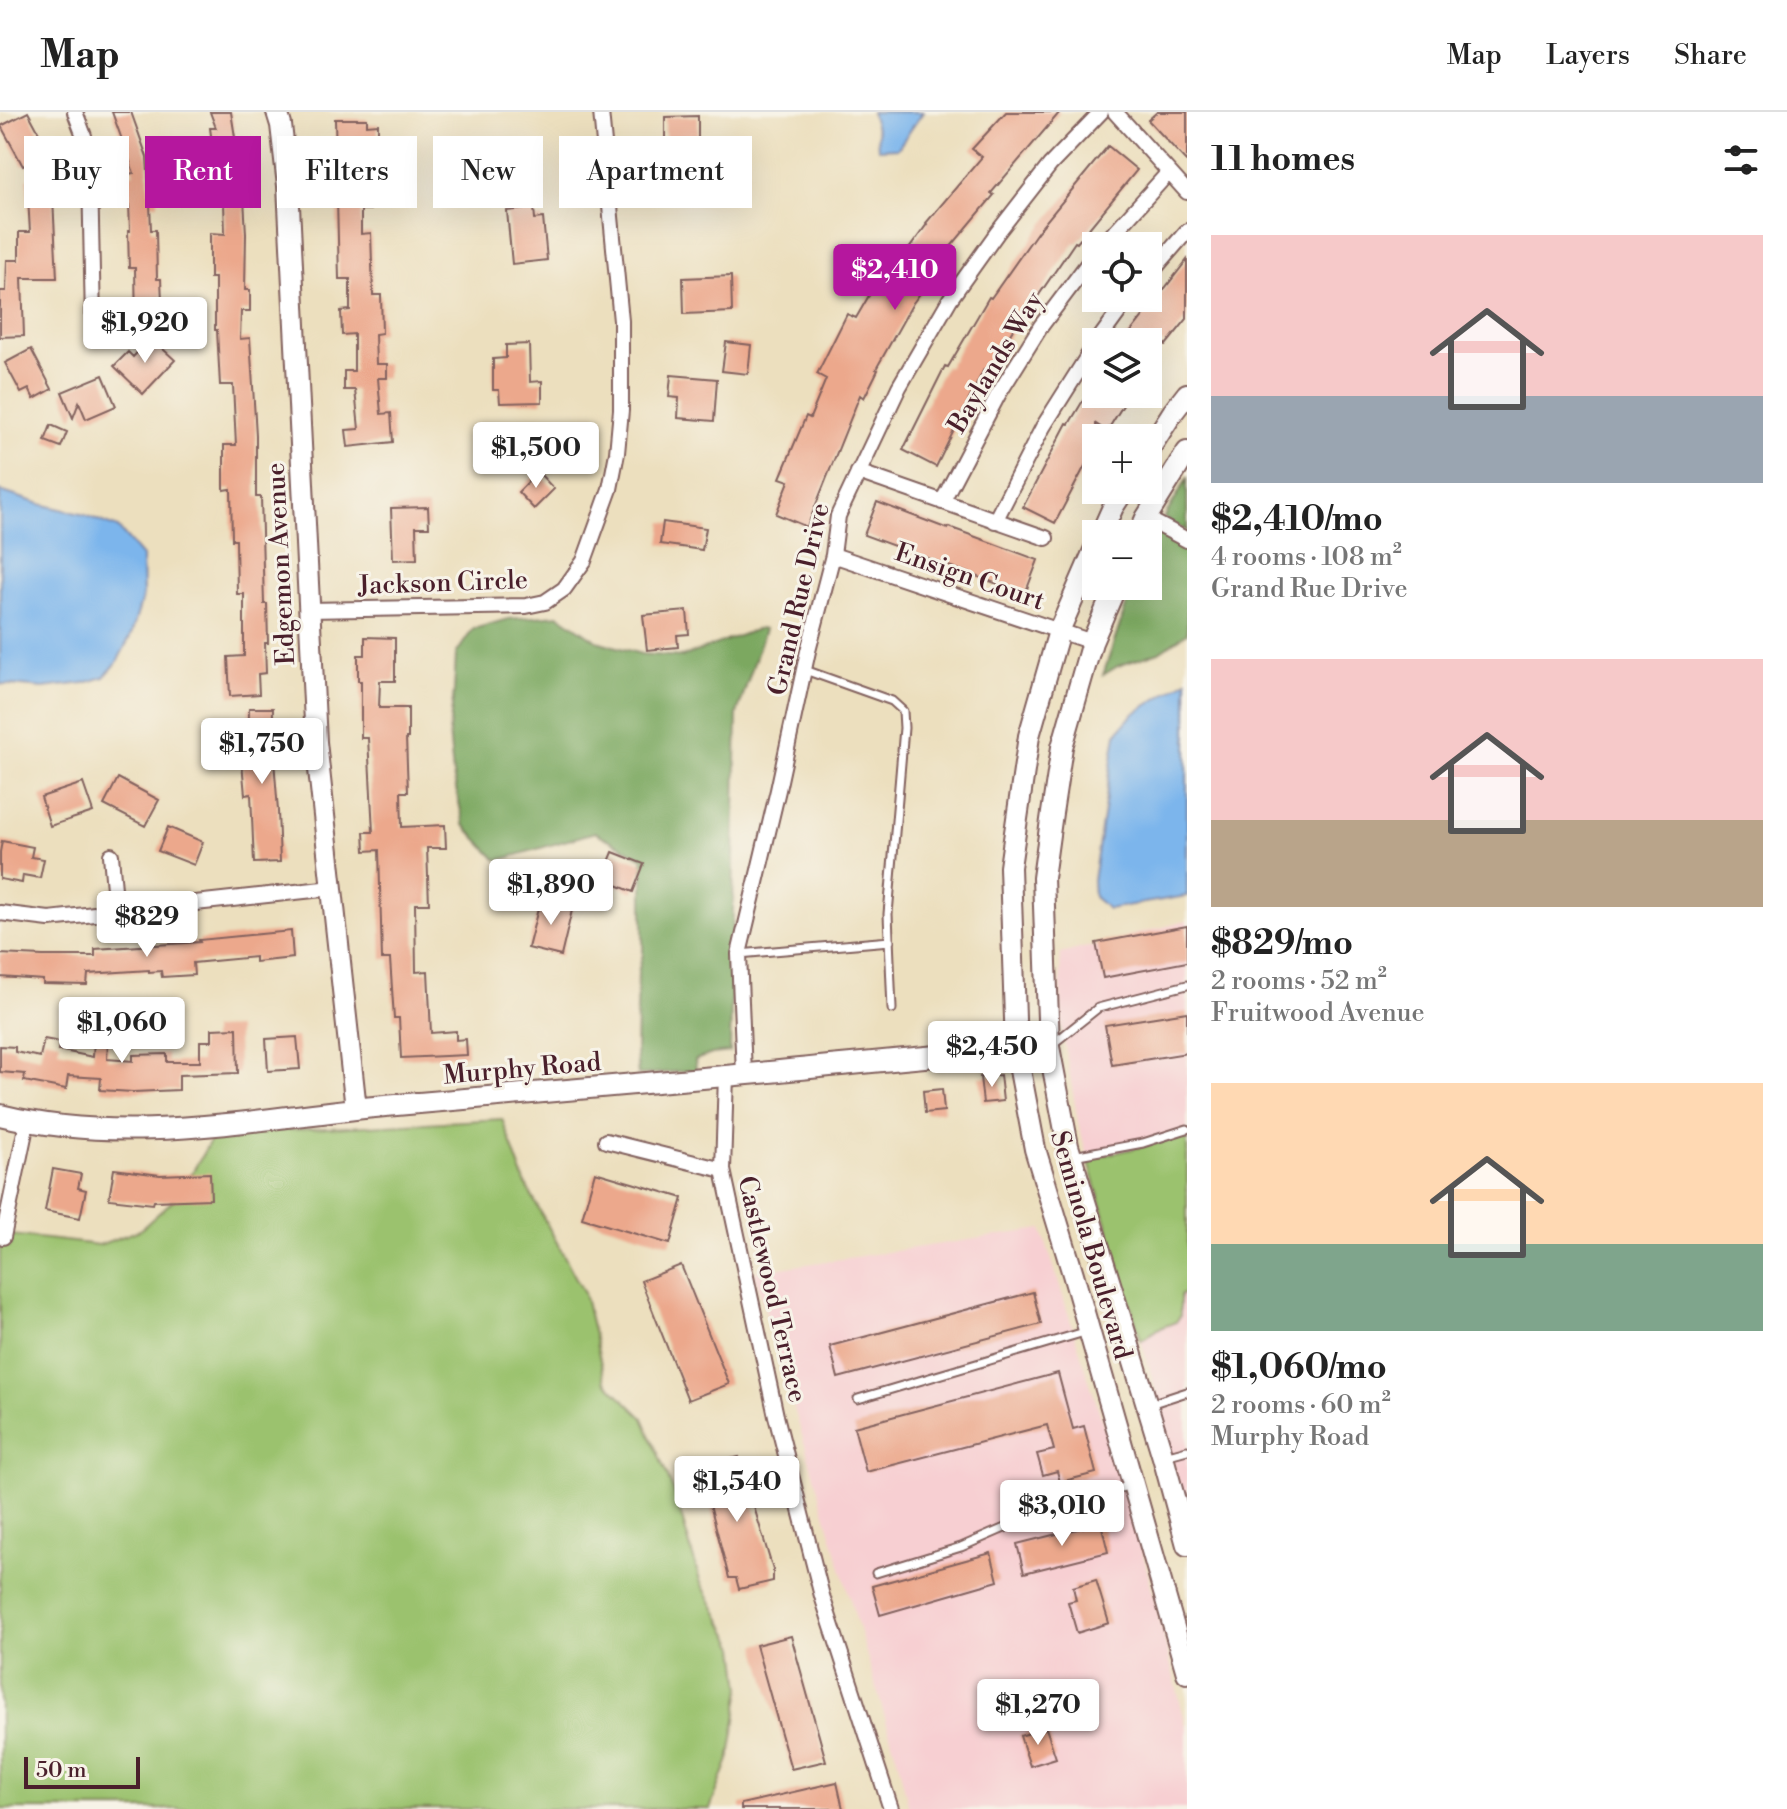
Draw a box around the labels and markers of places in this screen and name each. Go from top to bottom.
pin: $2,410 [830,244,960,312]
pin: $1,920 [80,297,210,365]
pin: $1,500 [471,422,601,490]
pin: $1,750 [197,718,327,786]
pin: $1,890 [486,859,616,927]
pin: $829 [100,891,194,959]
pin: $1,060 [57,997,187,1065]
pin: $2,450 [927,1021,1057,1089]
pin: $1,540 [672,1456,802,1524]
pin: $3,010 [997,1480,1127,1548]
pin: $1,270 [973,1679,1103,1747]

